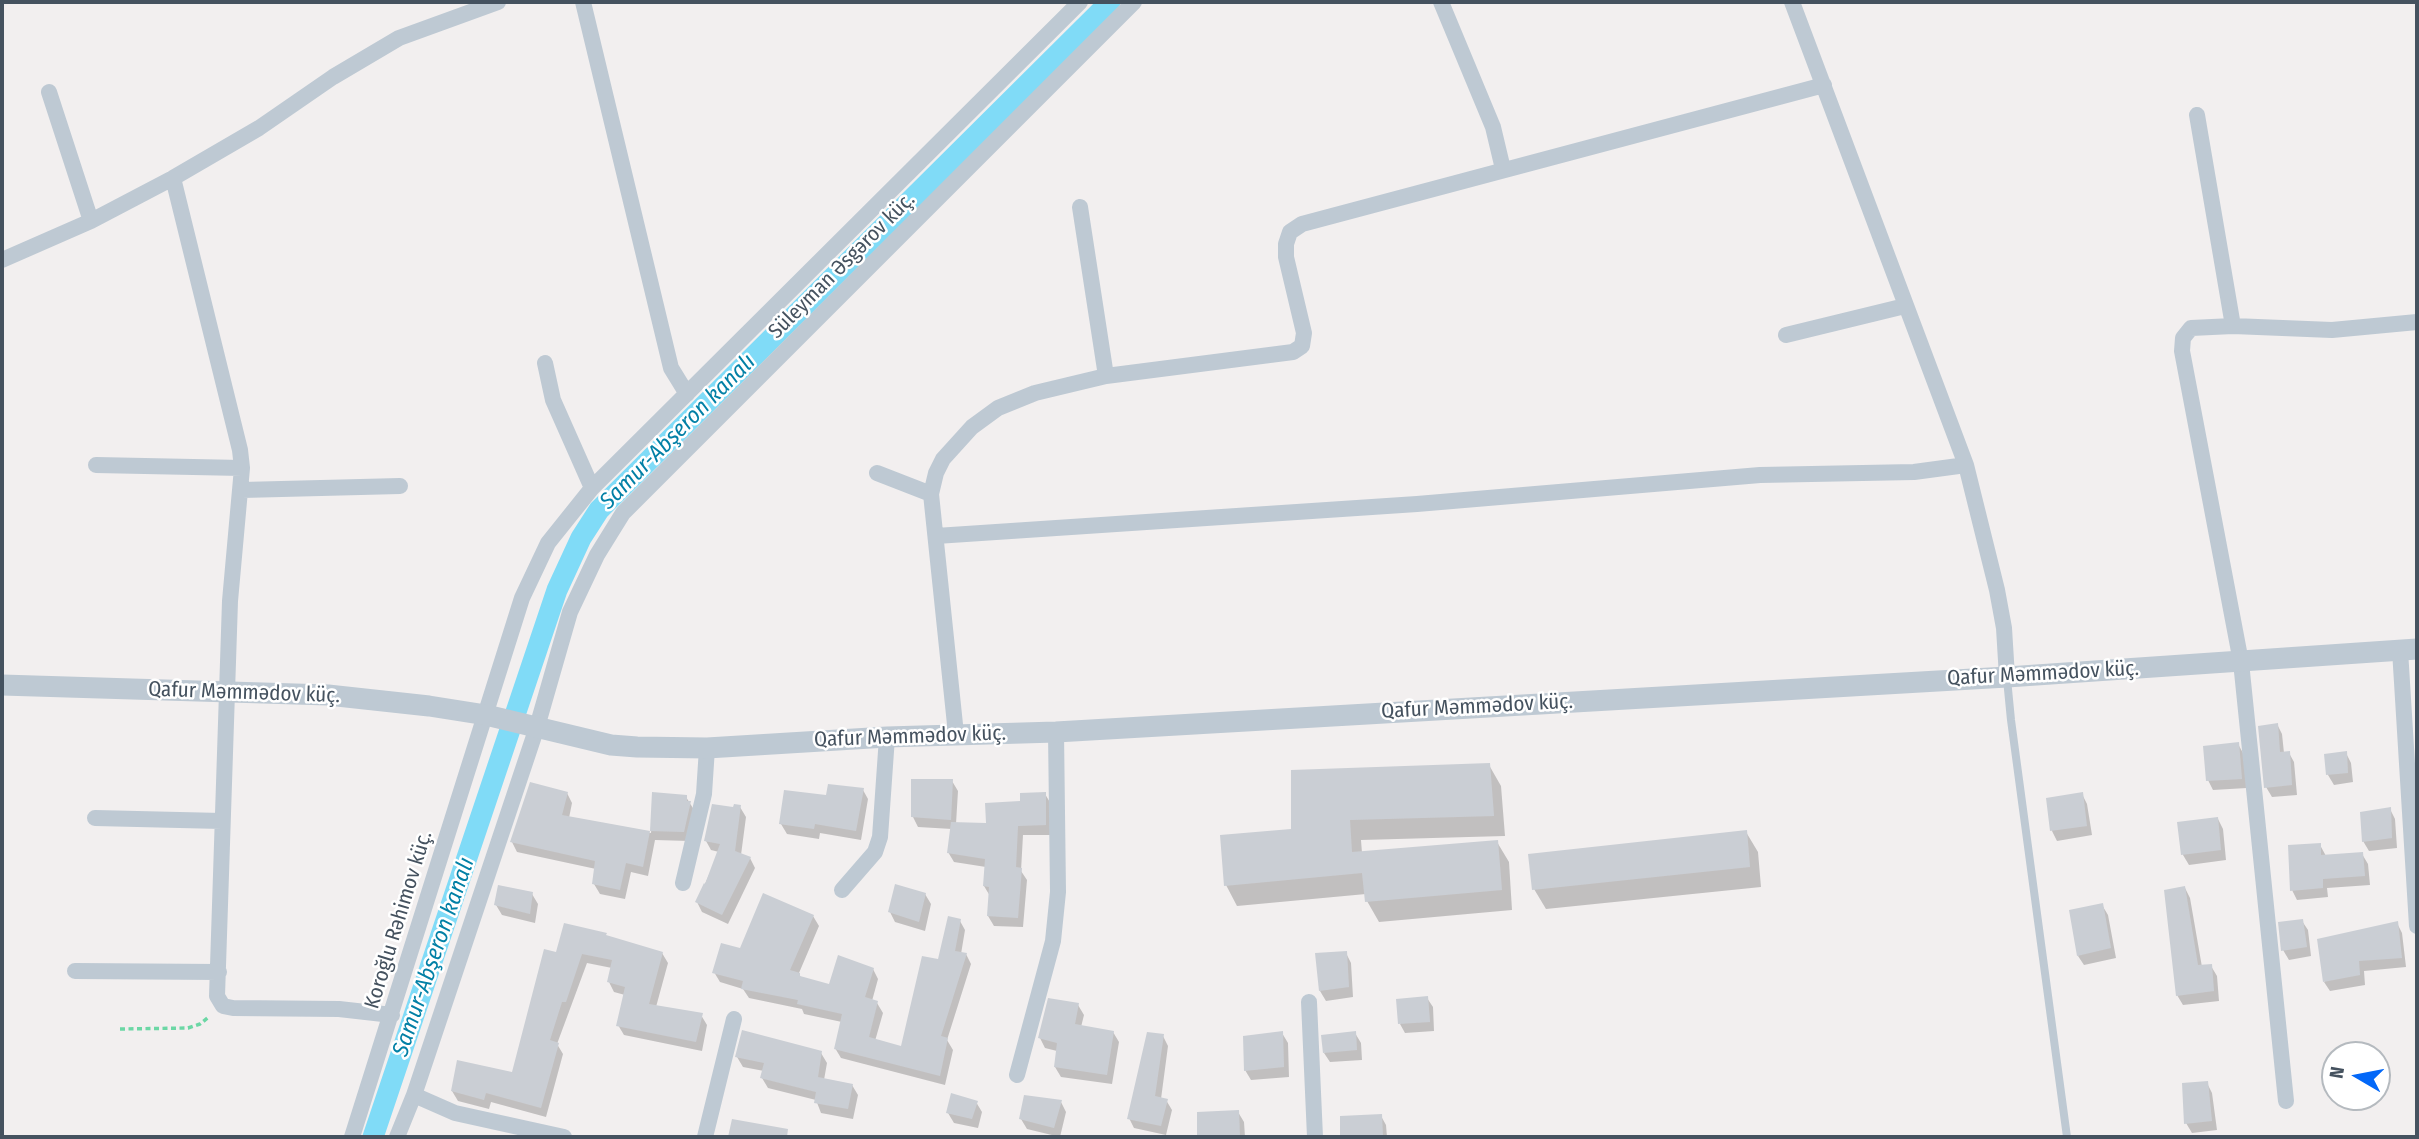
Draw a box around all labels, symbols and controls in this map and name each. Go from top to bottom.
street label: Süleyman Əsgərov küç. [764,188,920,344]
water label: Samur-Abşeron kanalı [595,349,761,515]
street label: Qafur Məmmədov küç. [1947,656,2139,692]
street label: Qafur Məmmədov küç. [148,677,340,709]
street label: Qafur Məmmədov küç. [1381,689,1573,725]
street label: Qafur Məmmədov küç. [814,721,1006,753]
street label: Koroğlu Rəhimov küç. [360,828,438,1012]
water label: Samur-Abşeron kanalı [387,854,481,1060]
north arrow [2321,1041,2391,1111]
text: N [2324,1065,2349,1080]

